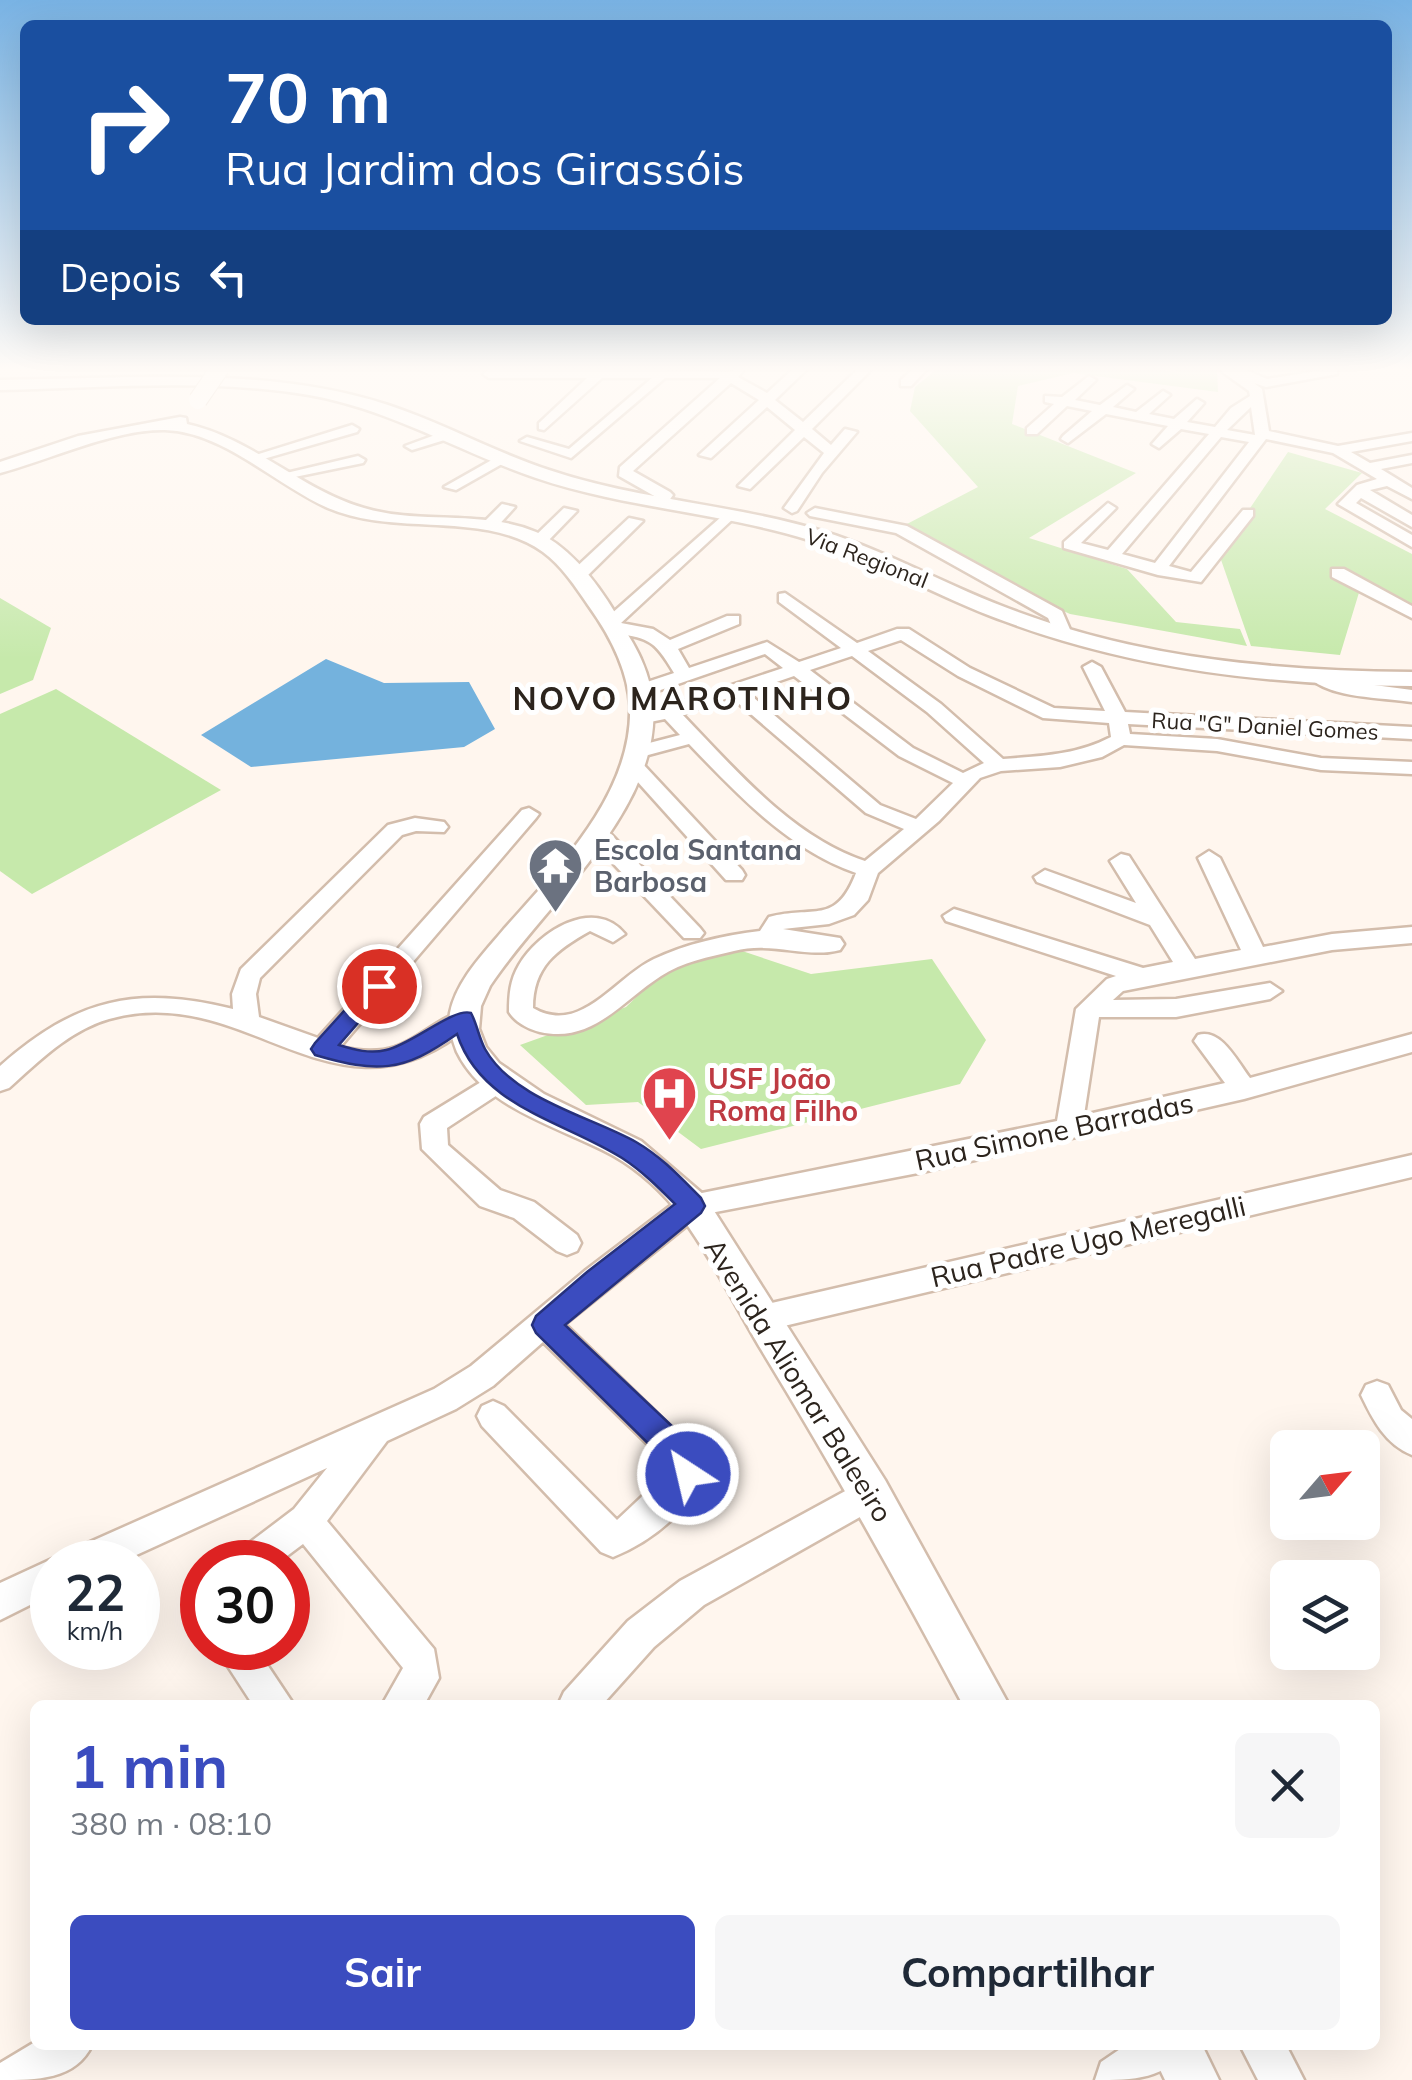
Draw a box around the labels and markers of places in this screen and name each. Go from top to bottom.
place label: Escola Santana Barbosa [594,832,802,899]
temple icon: Escola Santana Barbosa [525,835,585,914]
pin [337,944,422,1029]
place label: USF João Roma Filho [708,1061,858,1128]
hospital icon: USF João Roma Filho [639,1064,699,1143]

